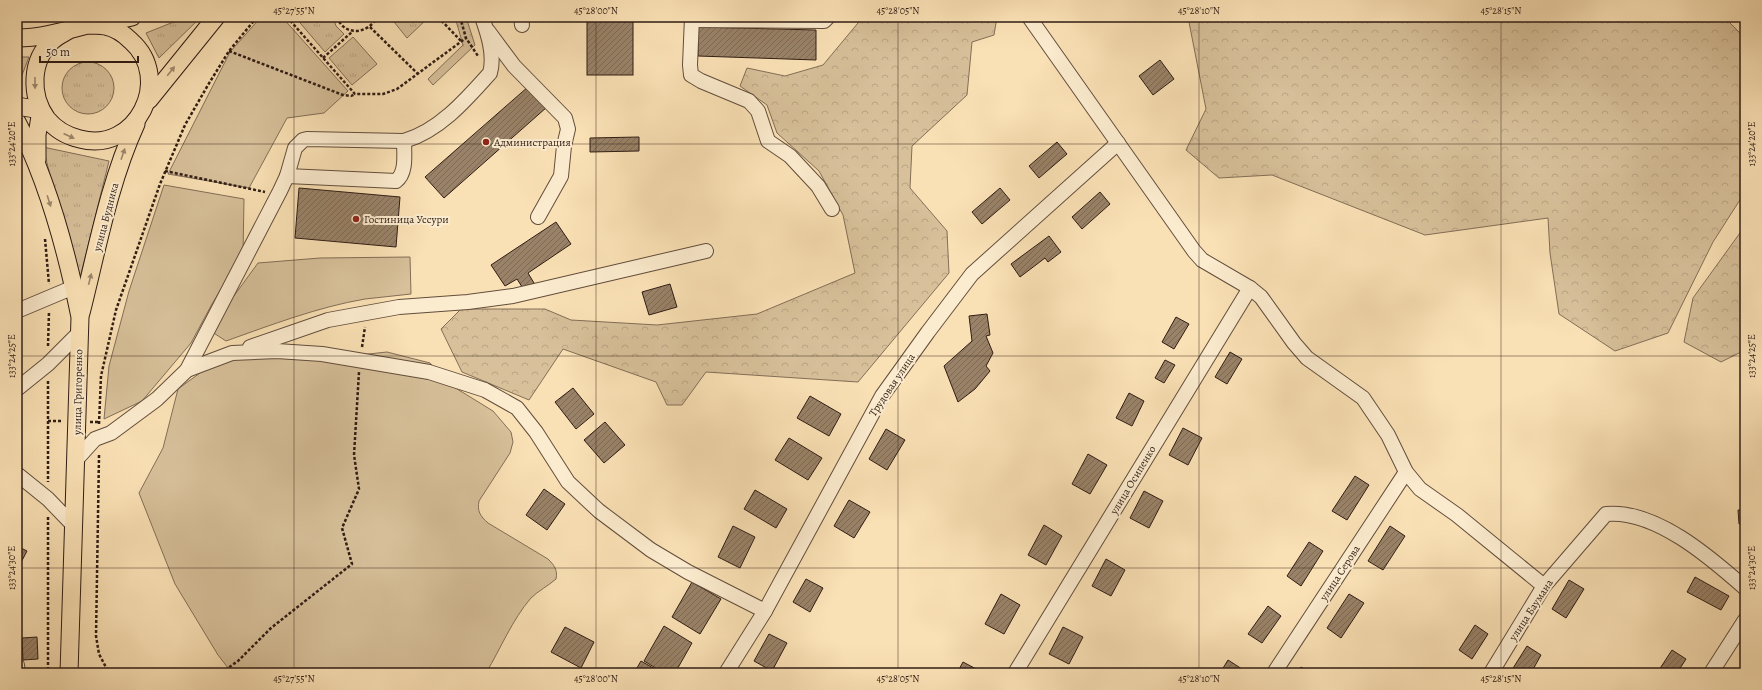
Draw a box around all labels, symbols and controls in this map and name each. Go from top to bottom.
text: 45°27'55"N [273,4,315,17]
text: 45°28'00"N [574,4,618,17]
text: 45°28'05"N [876,4,920,17]
text: 45°28'10"N [1178,4,1220,17]
text: 45°28'15"N [1480,4,1522,17]
scale bar [40,38,138,64]
text: 50 m [46,44,70,60]
one-way arrow [167,66,176,77]
one-way arrow [32,77,38,90]
text: 133°24'20"E [5,122,18,166]
text: 133°24'20"E [1745,122,1758,166]
one-way arrow [63,132,75,139]
place label: Администрация [493,135,571,150]
marker: Администрация [481,137,491,147]
one-way arrow [121,147,127,159]
street label: улица Будника [89,180,123,254]
one-way arrow [46,195,52,207]
place label: Гостиница Уссури [364,212,449,227]
marker: Гостиница Уссури [351,214,361,224]
one-way arrow [87,273,93,285]
text: 133°24'25"E [5,334,18,378]
text: 133°24'25"E [1745,334,1758,378]
street label: улица Григоренко [70,348,86,436]
street label: Трудовая улица [865,350,919,419]
street label: улица Осипенко [1106,442,1160,518]
street label: улица Серова [1316,541,1364,605]
text: 133°24'30"E [5,546,18,590]
text: 133°24'30"E [1745,546,1758,590]
street label: улица Баумана [1505,576,1557,645]
text: 45°27'55"N [273,672,315,685]
text: 45°28'00"N [574,672,618,685]
text: 45°28'05"N [876,672,920,685]
text: 45°28'10"N [1178,672,1220,685]
text: 45°28'15"N [1480,672,1522,685]

